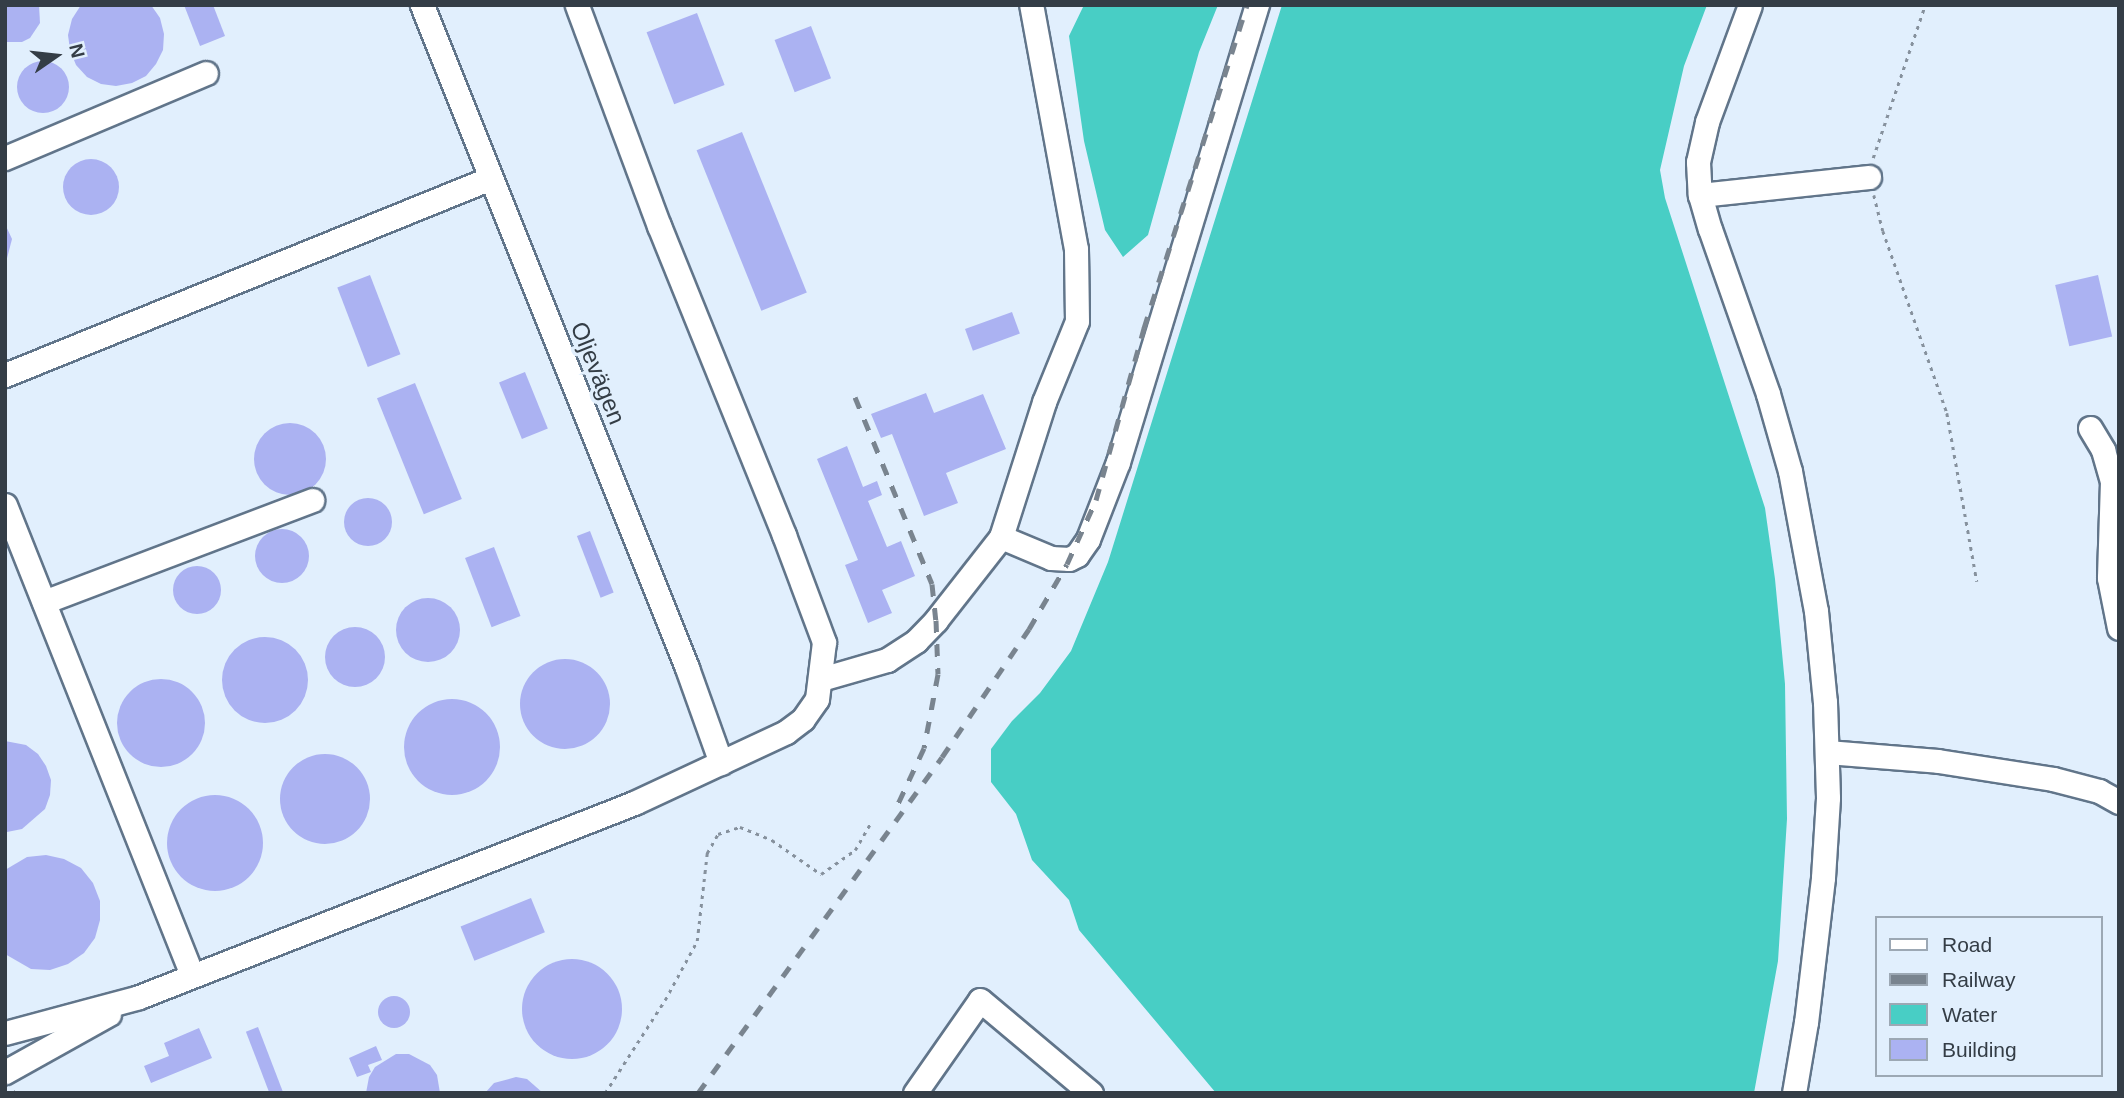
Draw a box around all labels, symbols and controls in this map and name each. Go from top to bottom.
north arrow [21,21,91,91]
text: N [65,42,89,60]
street label: Oljevägen [564,318,632,428]
legend [1876,916,2103,1077]
text: Road [1942,933,1992,956]
text: Railway [1942,968,2016,991]
text: Water [1942,1003,1997,1026]
text: Building [1942,1038,2017,1061]

